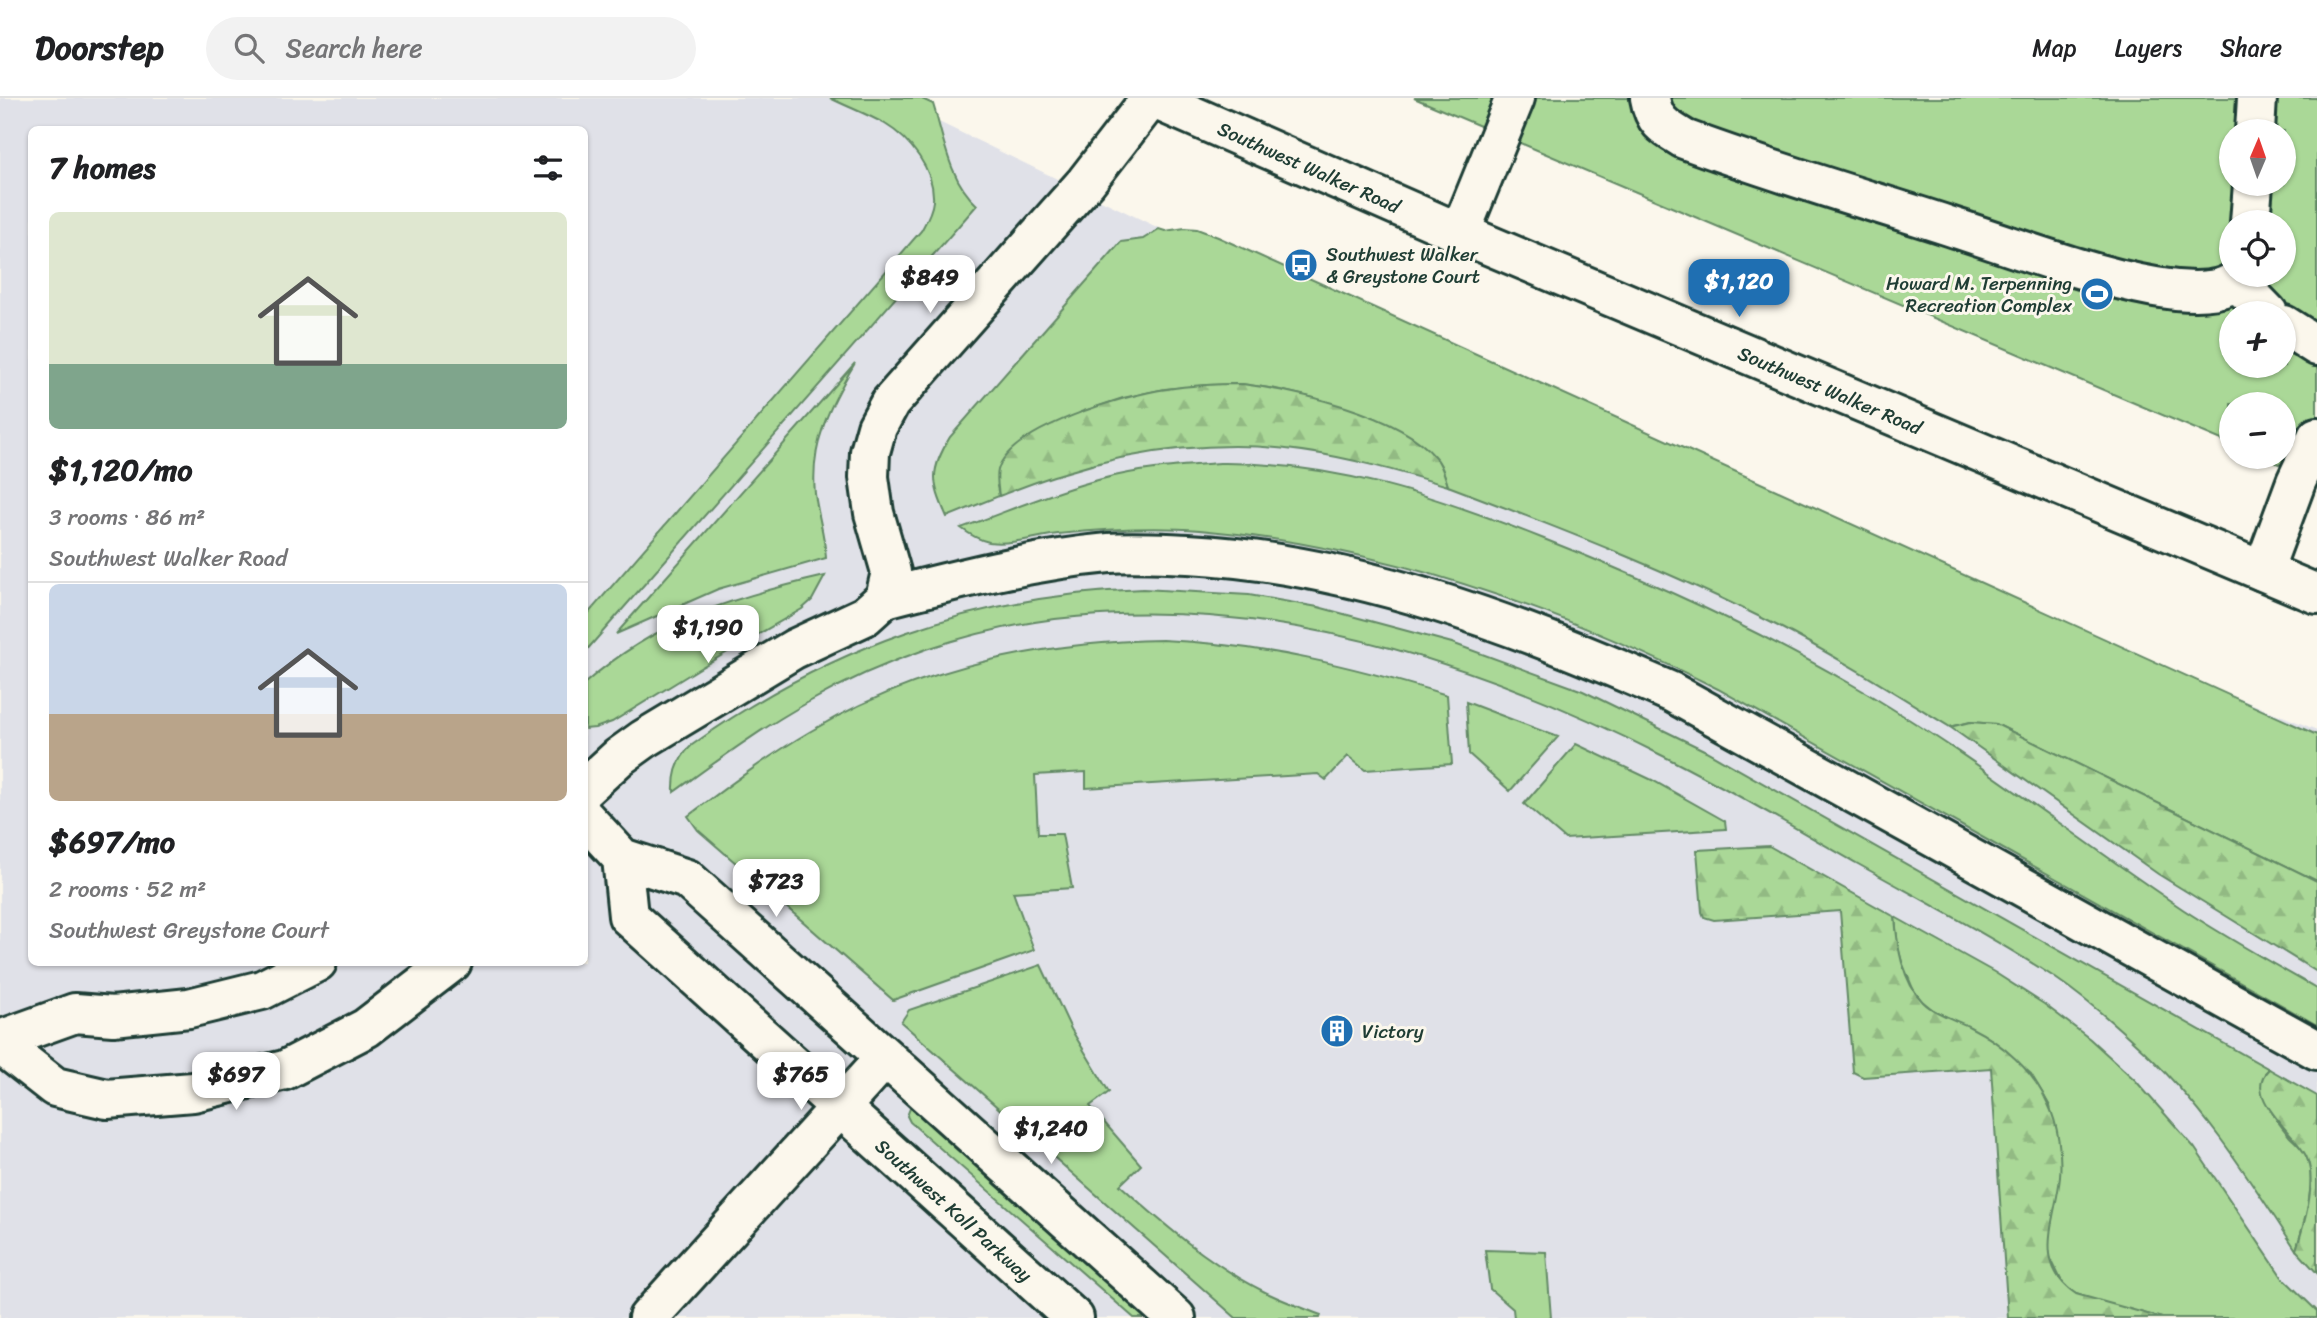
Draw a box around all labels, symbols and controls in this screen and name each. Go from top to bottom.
search box [206,17,696,80]
text: Doorstep [35,19,164,77]
text: Search here [286,25,423,71]
text: Map [2032,27,2077,69]
text: Layers [2115,27,2182,69]
text: Share [2220,27,2282,69]
icon: search [230,29,268,67]
street label: Southwest Walker Road [1212,112,1407,223]
north arrow [2219,119,2296,196]
map controls [2219,119,2296,469]
text: 7 homes [49,141,156,195]
icon: filters [529,149,567,187]
button: locate [2219,210,2296,287]
place label: Southwest Walker & Greystone Court [1326,238,1480,293]
bus stop icon: Southwest Walker & Greystone Court [1282,246,1320,284]
pin: $849 [889,256,971,315]
text: $849 [901,257,959,298]
icon: home [245,258,371,384]
pin: $1,120 [1682,260,1796,319]
text: $1,120 [1704,261,1774,302]
place label: Howard M. Terpenning Recreation Complex [1886,267,2072,322]
sports icon: Howard M. Terpenning Recreation Complex [2078,275,2116,313]
button: + [2219,301,2296,378]
street label: Southwest Walker Road [1733,337,1929,445]
button: − [2219,392,2296,469]
text: $1,120/mo [49,443,192,497]
text: 3 rooms · 86 m² [49,497,205,538]
text: Southwest Walker Road [49,538,287,579]
pin: $1,190 [651,606,765,665]
text: $1,190 [673,607,743,648]
icon: home [245,630,371,756]
text: $697/mo [49,815,175,869]
pin: $723 [735,860,817,919]
text: $723 [749,861,803,902]
text: 2 rooms · 52 m² [49,869,206,910]
text: Southwest Greystone Court [49,910,329,951]
building icon: Victory [1318,1012,1356,1050]
place label: Victory [1362,1015,1424,1048]
pin: $697 [195,1052,277,1112]
pin: $765 [760,1052,842,1112]
text: $697 [208,1054,264,1095]
text: $765 [773,1054,829,1095]
pin: $1,240 [994,1107,1108,1166]
text: $1,240 [1014,1108,1088,1149]
street label: Southwest Koll Parkway [867,1130,1040,1290]

